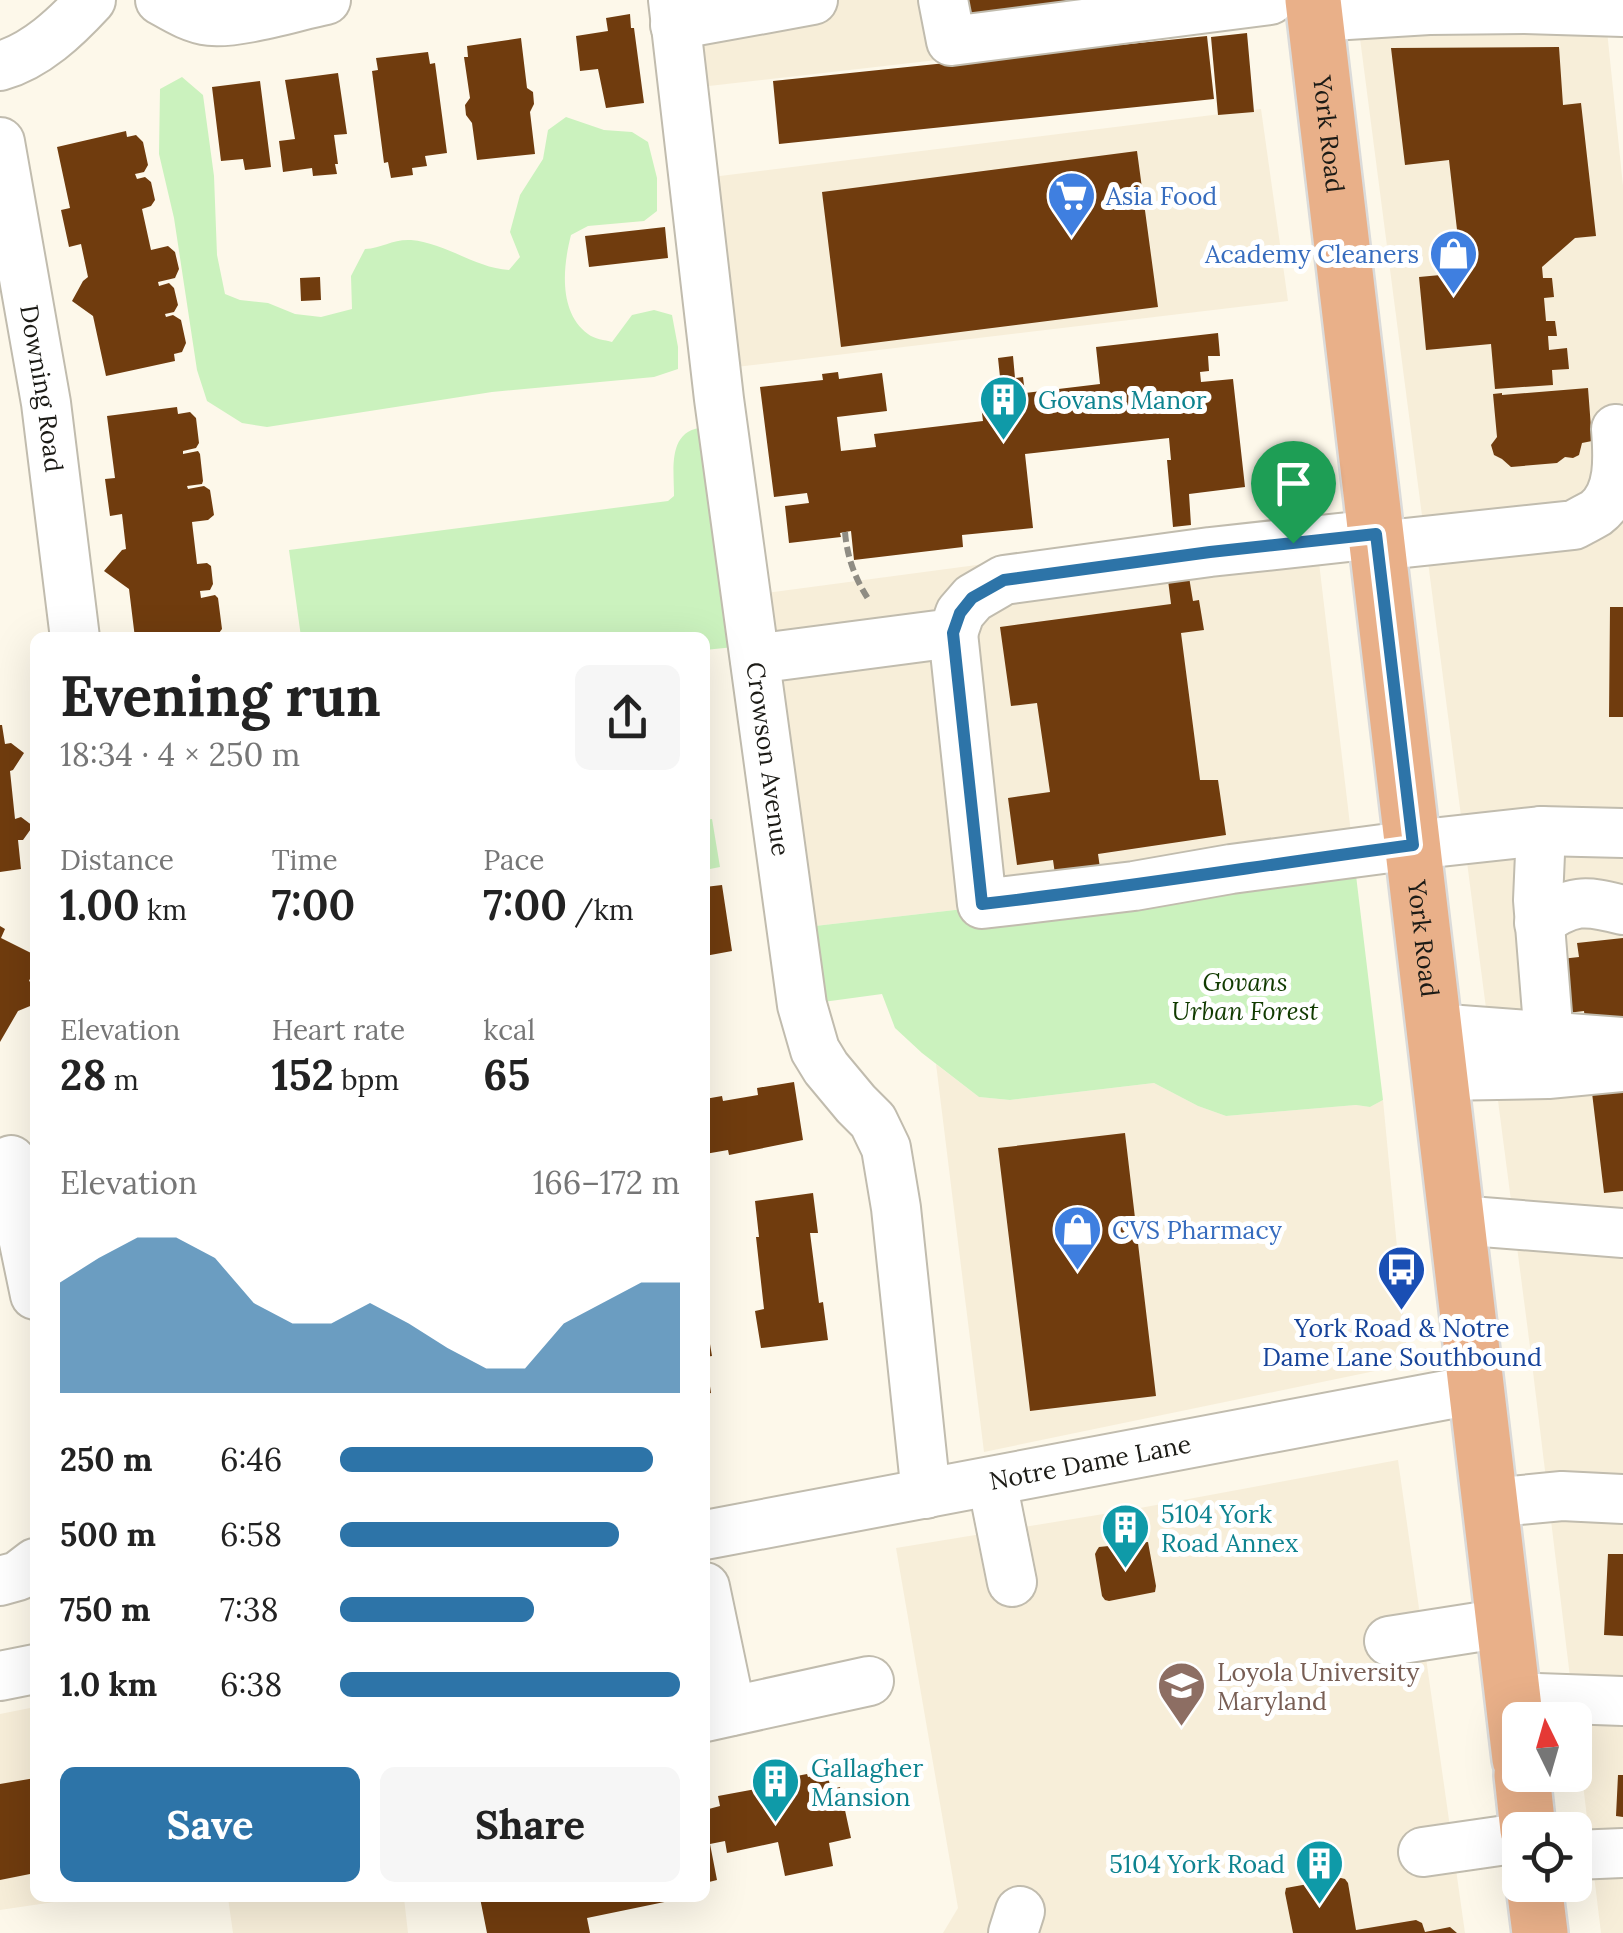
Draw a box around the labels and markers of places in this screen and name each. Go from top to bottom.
supermarket icon: Asia Food [1045,170,1097,238]
place label: Asia Food [1105,180,1217,212]
shop icon: Academy Cleaners [1428,228,1480,296]
place label: Academy Cleaners [1204,238,1419,270]
building icon: Govans Manor [977,374,1029,442]
place label: Govans Manor [1038,384,1207,416]
pin [1251,441,1336,544]
shop icon: CVS Pharmacy [1051,1204,1103,1272]
place label: CVS Pharmacy [1112,1214,1283,1246]
bus stop icon: York Road & Notre Dame Lane Southbound [1376,1244,1428,1312]
place label: York Road & Notre Dame Lane Southbound [1262,1312,1542,1373]
place label: 5104 York Road Annex [1161,1498,1298,1559]
building icon: 5104 York Road Annex [1100,1502,1152,1570]
place label: Loyola University Maryland [1217,1656,1420,1717]
school or university icon: Loyola University Maryland [1156,1660,1208,1728]
place label: Gallagher Mansion [811,1752,923,1813]
building icon: Gallagher Mansion [750,1756,802,1824]
building icon: 5104 York Road [1294,1838,1346,1906]
place label: 5104 York Road [1109,1848,1285,1880]

